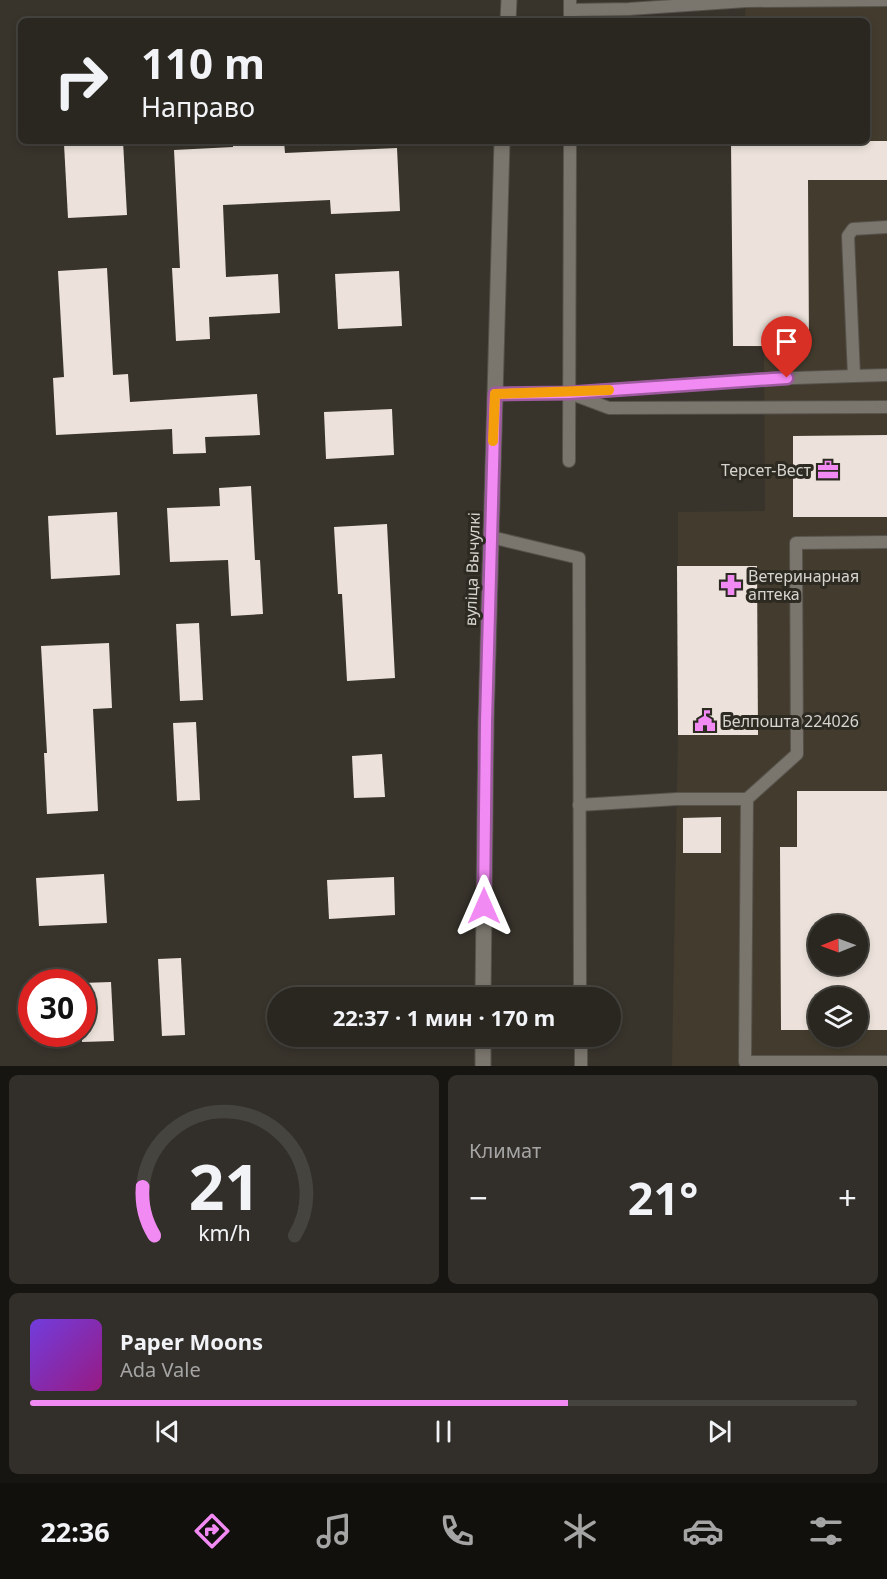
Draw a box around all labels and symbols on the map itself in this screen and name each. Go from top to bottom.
pin [761,316,812,378]
office icon: Терсет-Вест [816,458,840,482]
place label: Терсет-Вест [721,459,812,481]
street label: вуліца Вычулкі [459,512,485,626]
place label: Ветеринарная аптека [748,565,859,605]
pharmacy icon: Ветеринарная аптека [719,573,743,597]
public building icon: Белпошта 224026 [693,709,717,733]
place label: Белпошта 224026 [722,710,859,732]
position arrow [452,874,516,938]
north arrow [808,915,868,975]
speed limit sign: 30 [18,969,96,1047]

